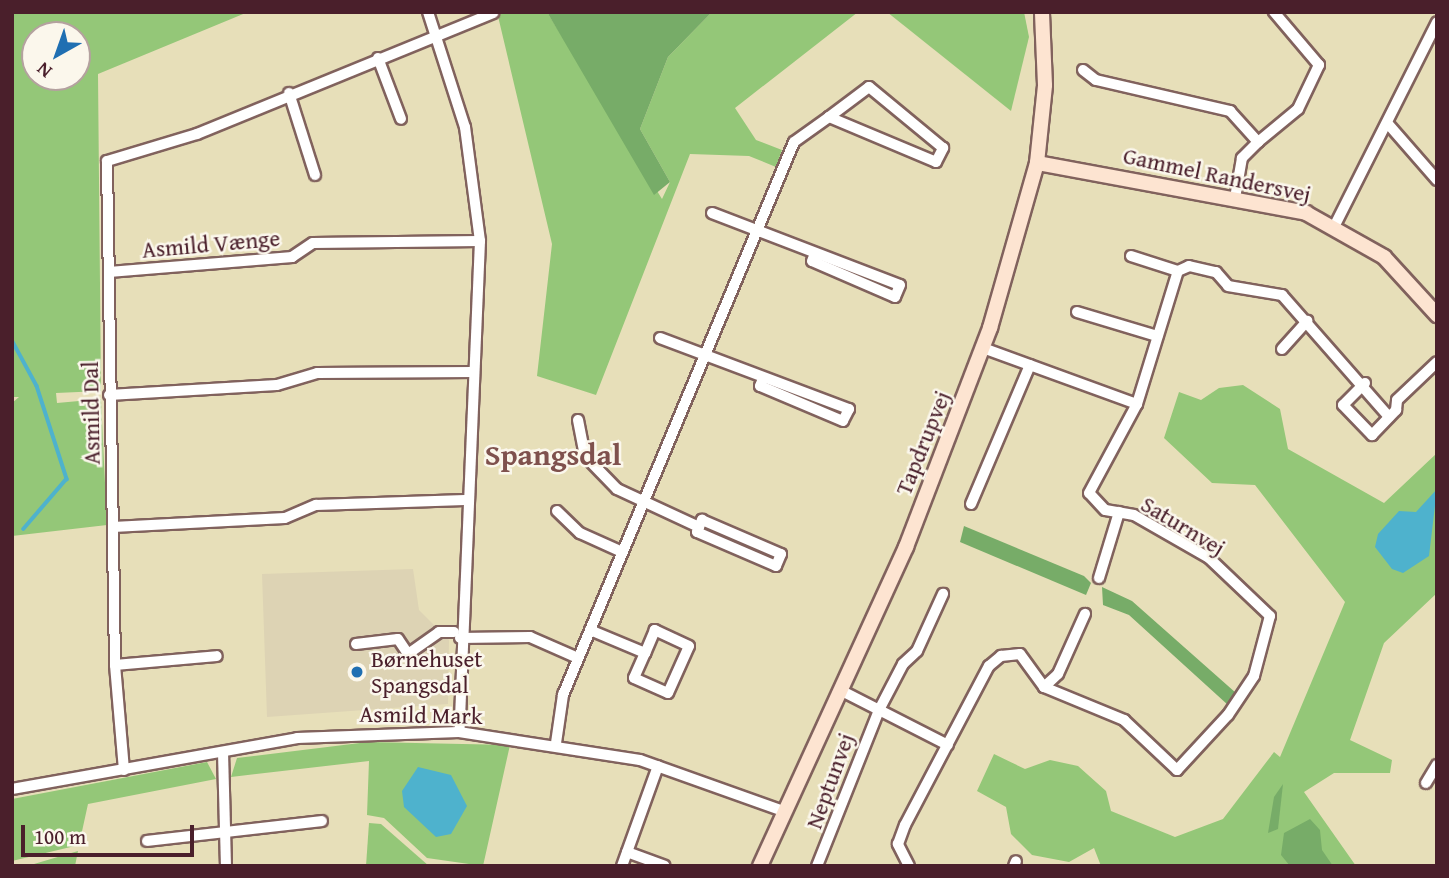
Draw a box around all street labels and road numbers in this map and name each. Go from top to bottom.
street label: Gammel Randersvej [1121,142,1313,208]
street label: Asmild Vænge [141,224,281,264]
street label: Asmild Dal [76,361,106,465]
street label: Tapdrupvej [890,387,956,499]
street label: Saturnvej [1136,490,1230,562]
street label: Asmild Mark [359,700,483,730]
street label: Neptunvej [800,729,860,833]

